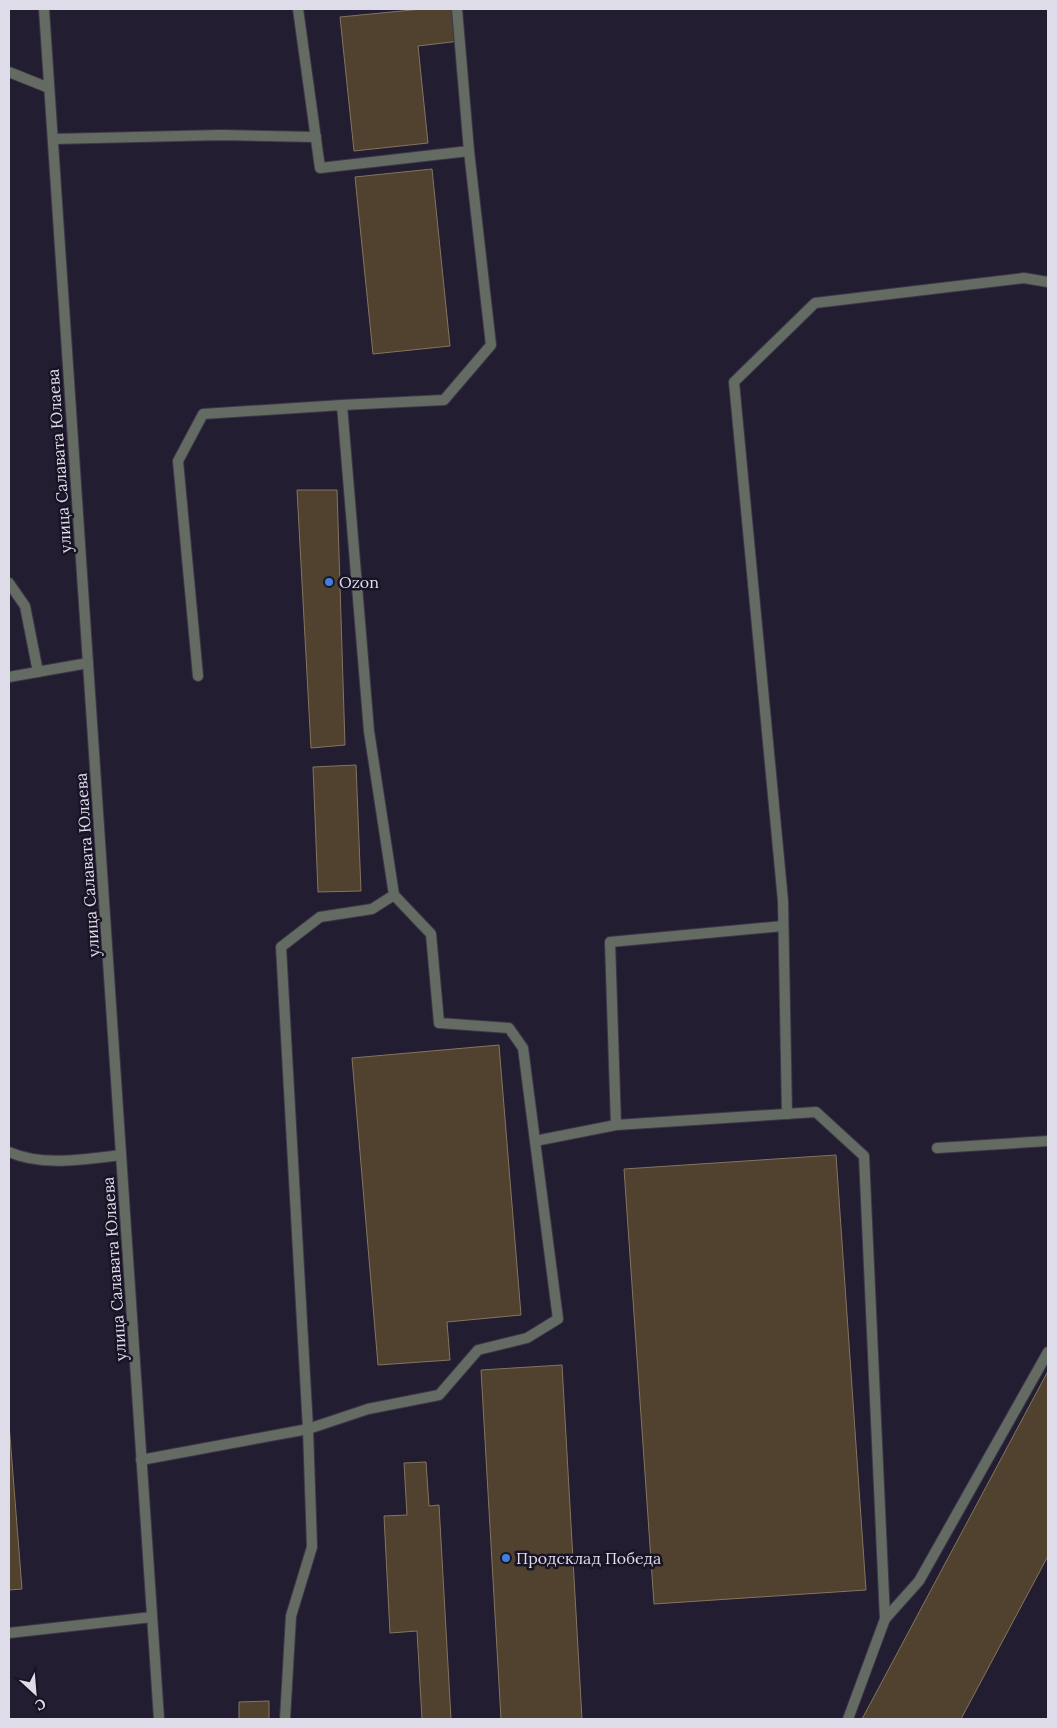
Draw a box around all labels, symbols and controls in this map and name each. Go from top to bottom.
street label: улица Салавата Юлаева [43,368,75,554]
place label: Ozon [339,572,379,592]
marker: Ozon [323,576,335,588]
street label: улица Салавата Юлаева [71,772,103,958]
street label: улица Салавата Юлаева [98,1176,130,1362]
place label: Продсклад Победа [516,1548,661,1568]
marker: Продсклад Победа [500,1552,512,1564]
north arrow [10,1668,60,1718]
text: С [32,1694,49,1715]

